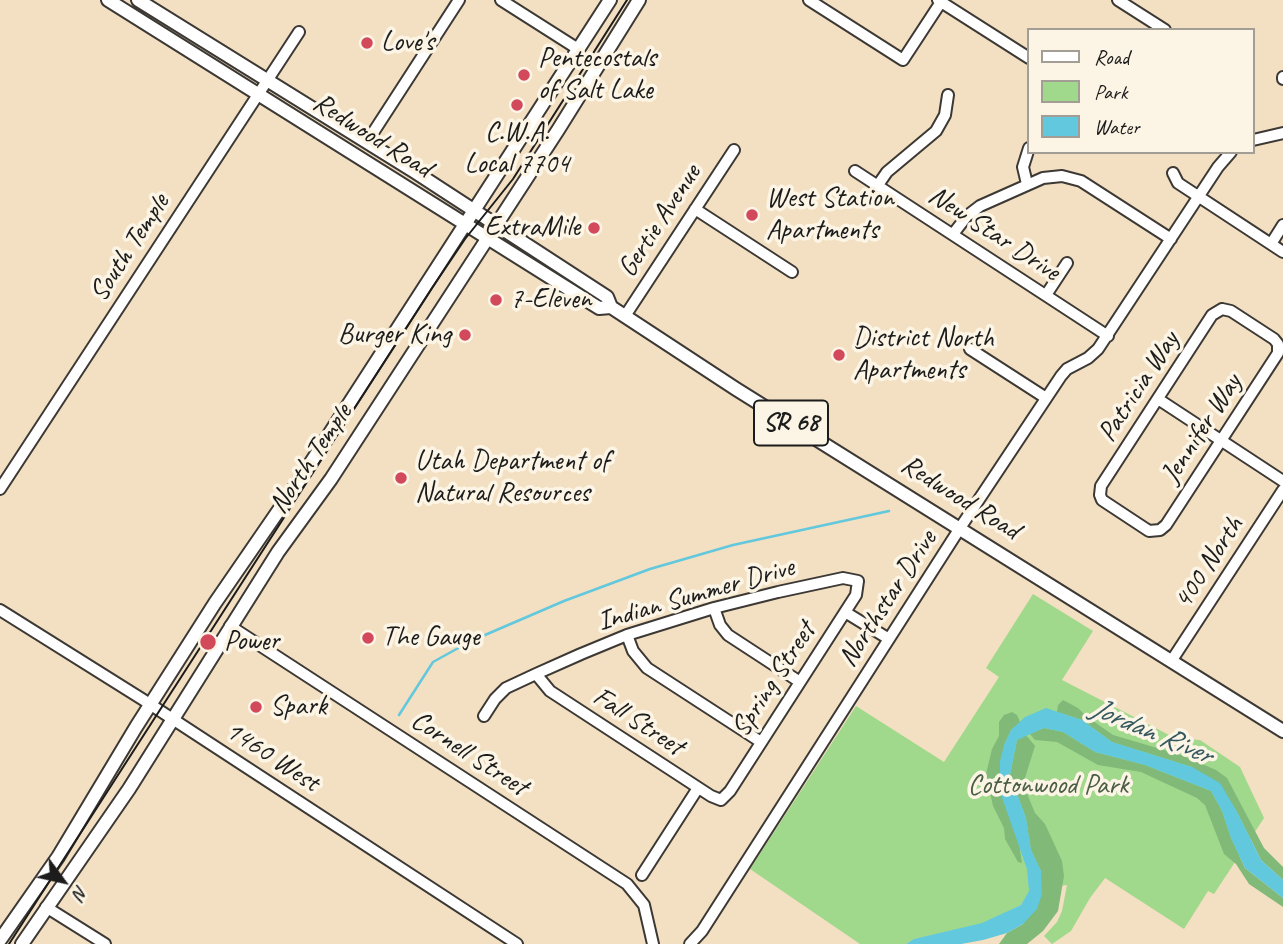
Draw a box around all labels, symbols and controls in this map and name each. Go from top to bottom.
place label: Love's [381,26,434,60]
legend [1028,28,1255,154]
marker: Love's [359,35,375,51]
place label: Pentecostals of Salt Lake [538,42,656,108]
text: Road [1094,44,1129,70]
marker: Pentecostals of Salt Lake [516,67,532,83]
text: Park [1094,79,1127,105]
street label: Redwood Road [306,86,438,186]
marker: C.W.A. Local 7704 [509,97,525,113]
text: Water [1094,114,1140,140]
place label: C.W.A. Local 7704 [465,116,569,182]
street label: Gertie Avenue [611,158,709,284]
street label: New Star Drive [922,179,1066,289]
place label: West Station Apartments [766,182,894,248]
street label: South Temple [83,188,177,308]
marker: West Station Apartments [744,207,760,223]
place label: ExtraMile [484,211,580,245]
marker: ExtraMile [586,220,602,236]
place label: 7-Eleven [510,283,591,317]
marker: 7-Eleven [488,292,504,308]
place label: Burger King [338,318,451,352]
place label: District North Apartments [853,322,994,388]
street label: Patricia Way [1091,326,1187,448]
marker: Burger King [457,327,473,343]
marker: District North Apartments [831,347,847,363]
street label: Jennifer Way [1154,368,1250,490]
street label: North Temple [262,398,360,520]
road number: SR 68 [754,400,828,446]
place label: Utah Department of Natural Resources [415,445,609,511]
street label: Redwood Road [894,448,1026,548]
marker: Utah Department of Natural Resources [393,470,409,486]
street label: 400 North [1167,511,1251,615]
street label: Northstar Drive [831,524,945,674]
street label: Indian Summer Drive [594,551,798,639]
street label: Spring Street [725,616,823,744]
place label: The Gauge [382,621,480,655]
place label: Power [224,625,279,659]
marker: The Gauge [360,630,376,646]
marker: Power [198,632,218,652]
street label: Fall Street [586,680,690,764]
place label: Spark [270,690,327,724]
water label: Jordan River [1085,691,1217,773]
marker: Spark [248,699,264,715]
street label: Cornell Street [404,704,534,804]
street label: 1460 West [219,714,325,800]
park label: Cottonwood Park [968,769,1128,803]
north arrow [28,846,98,916]
text: N [67,881,94,904]

